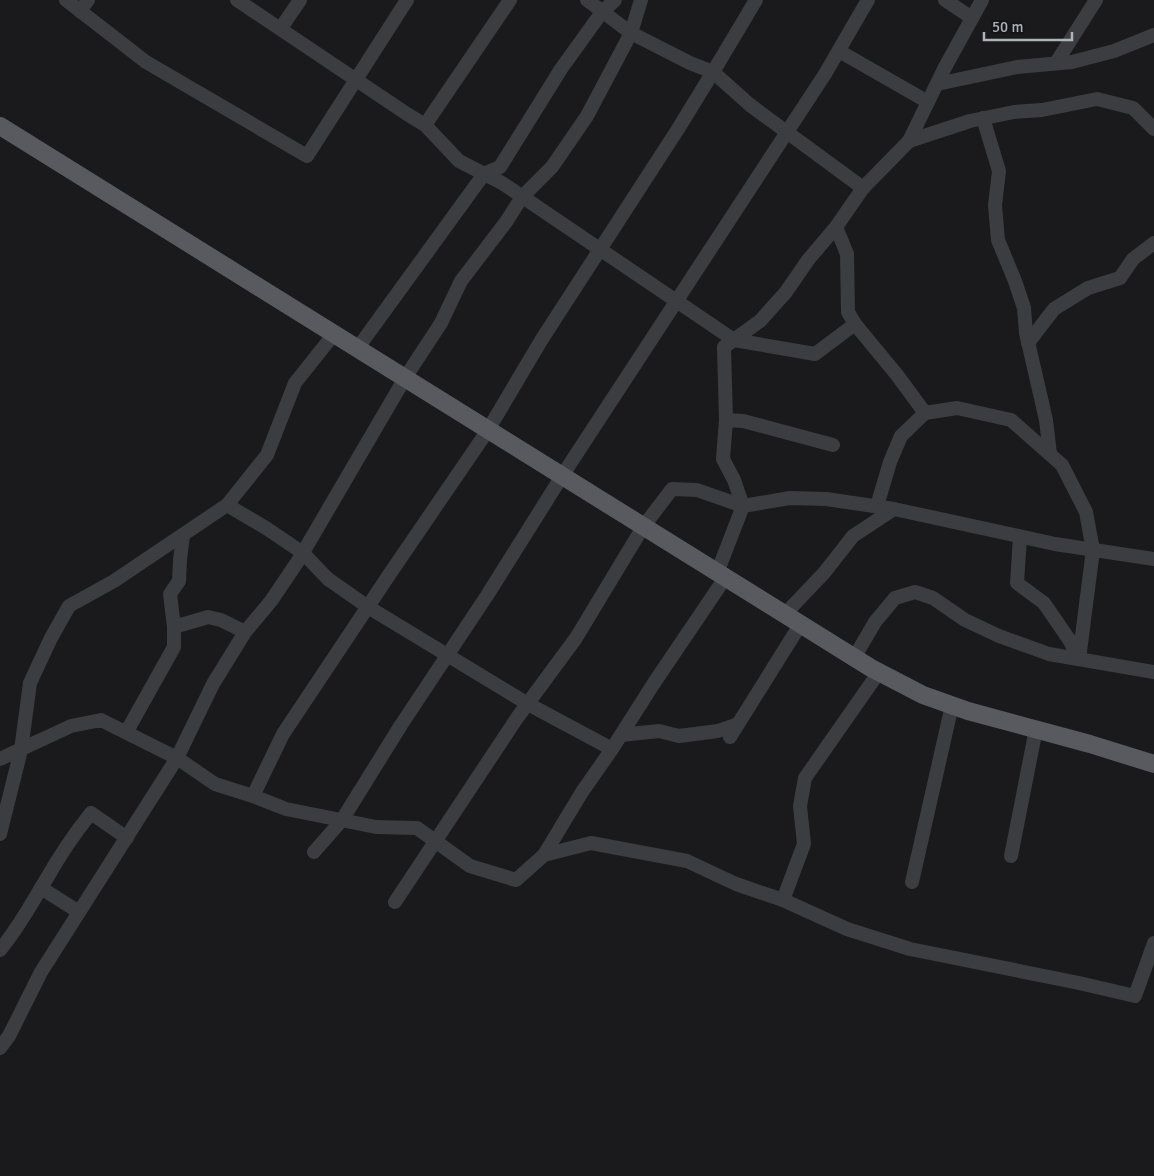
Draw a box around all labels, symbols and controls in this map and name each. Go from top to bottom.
scale bar [984,10,1072,42]
text: 50 m [992,18,1023,36]

